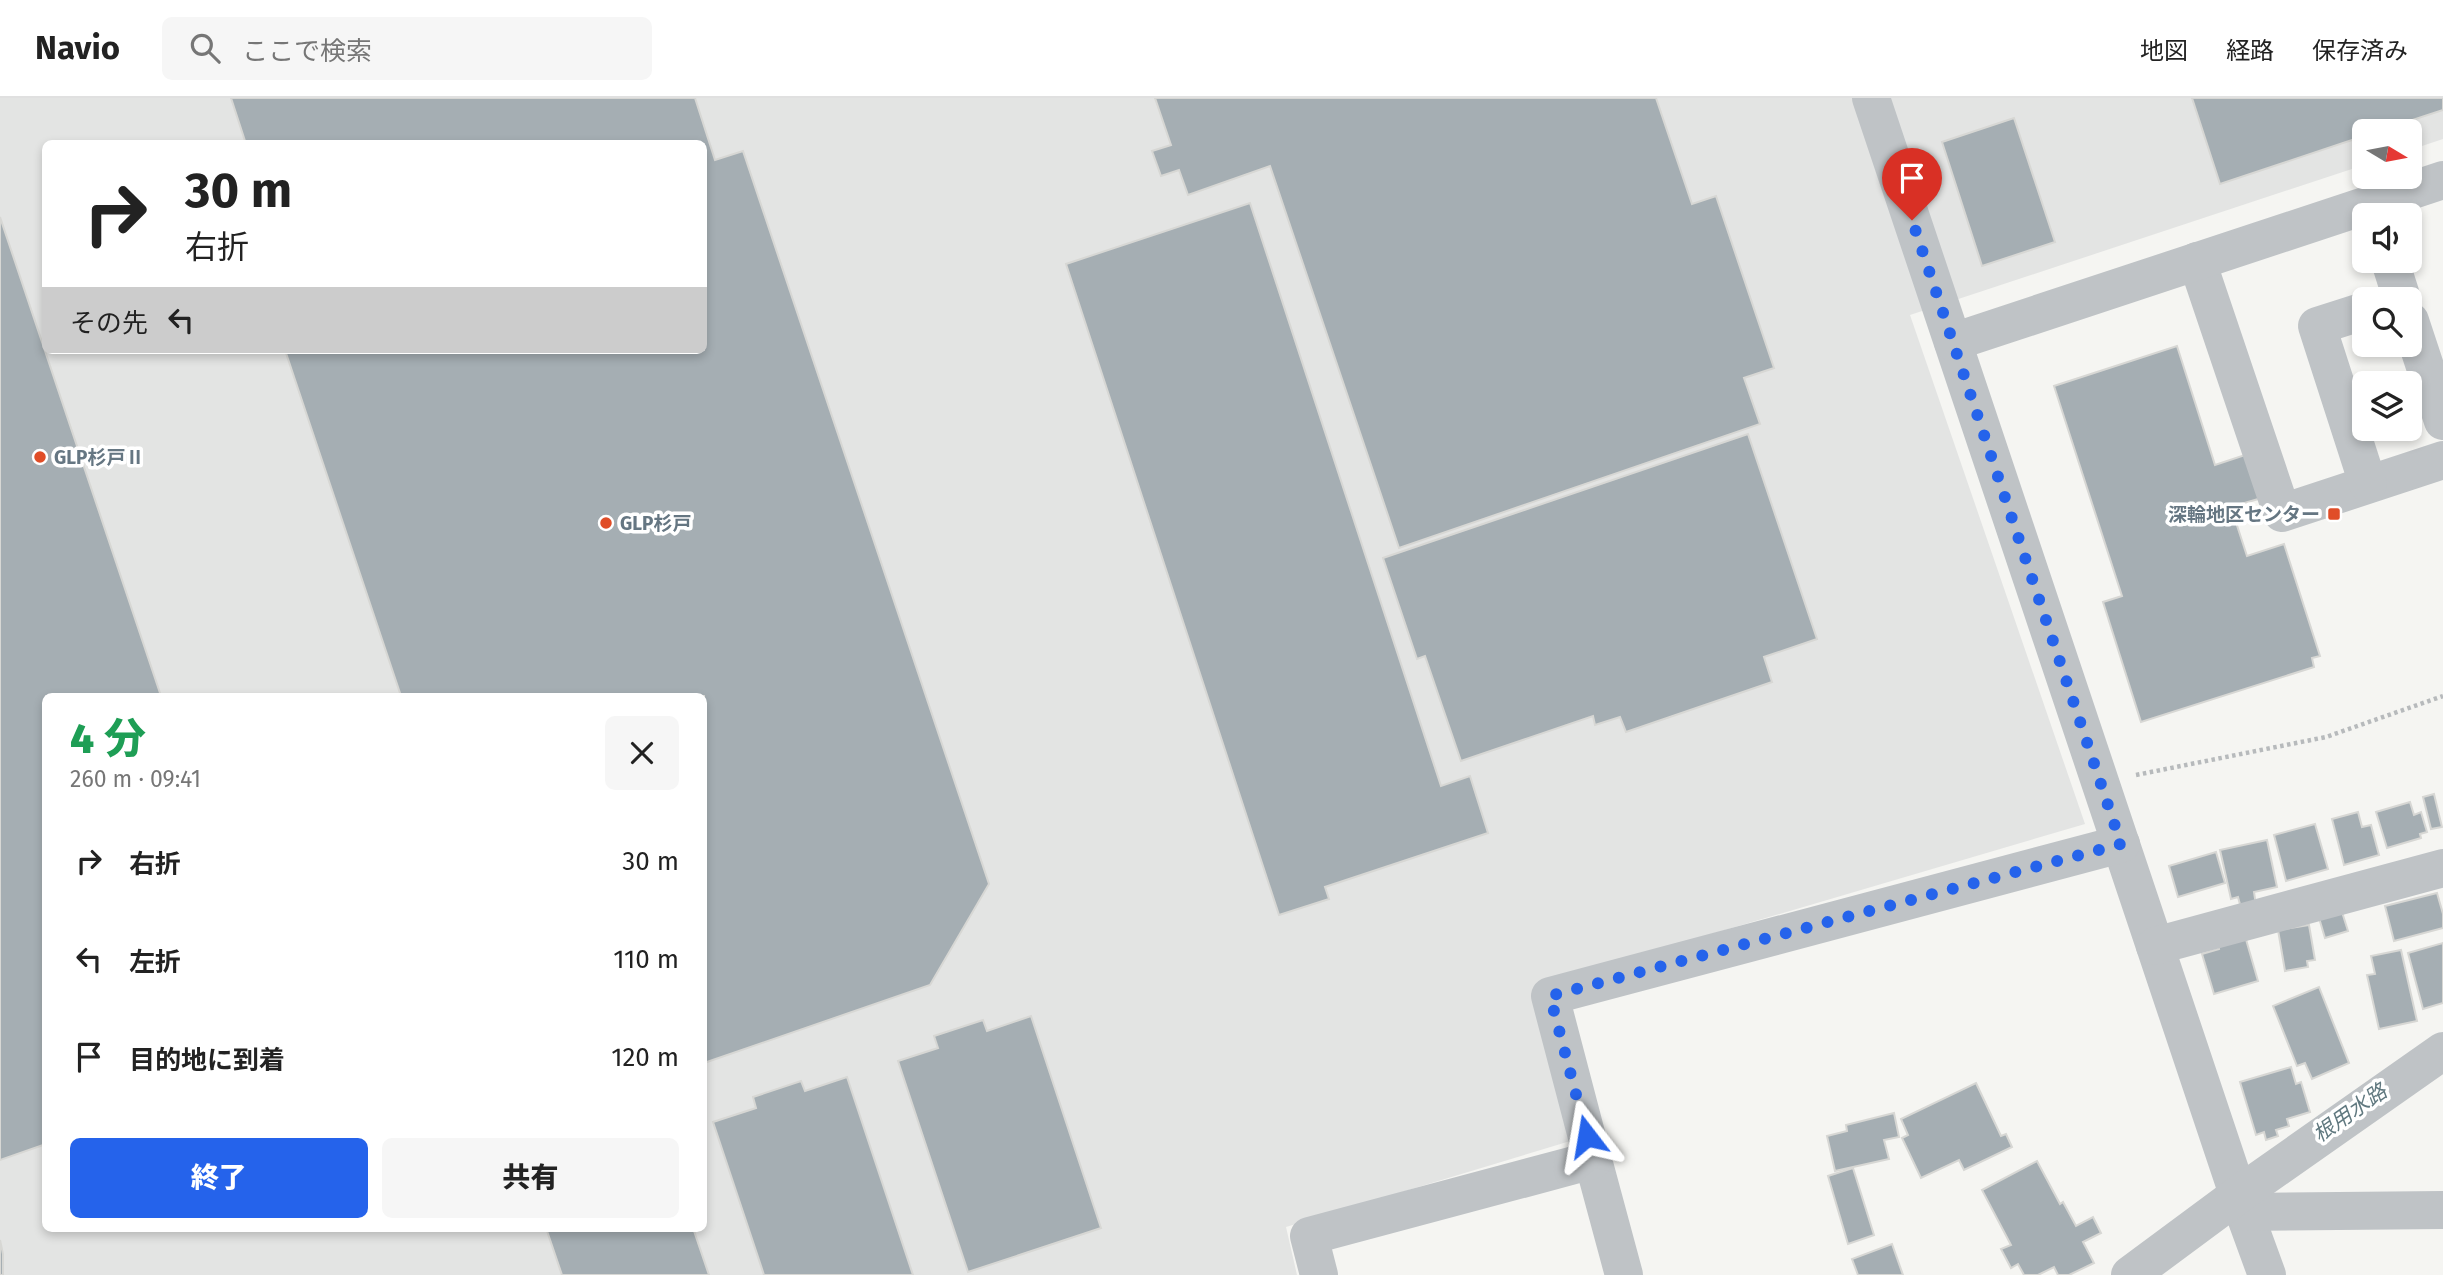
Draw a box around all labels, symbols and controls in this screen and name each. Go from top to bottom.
search box [162,17,652,80]
text: Navio [35,28,120,68]
icon: search [186,29,224,67]
text: ここで検索 [242,36,372,67]
text: 地図 [2140,37,2188,65]
text: 経路 [2226,37,2274,65]
text: 保存済み [2312,37,2408,65]
north arrow [2352,119,2422,189]
map controls [2352,119,2422,441]
pin [1882,148,1942,220]
icon: arrive [1893,159,1931,197]
text: 30 m [185,161,292,220]
icon: right [70,168,161,259]
button: sound [2352,203,2422,273]
text: 右折 [185,228,249,266]
button: search [2352,287,2422,357]
icon: left [162,301,200,339]
text: その先 [70,308,148,339]
button: layers [2352,371,2422,441]
place label: GLP杉戸Ⅱ [54,446,144,469]
marker: GLP杉戸Ⅱ [32,449,48,465]
place label: 深輪地区センター [2168,503,2320,526]
marker: 深輪地区センター [2326,506,2342,522]
place label: GLP杉戸 [620,512,691,535]
marker: GLP杉戸 [598,515,614,531]
text: 4 分 [70,714,146,764]
button: close [605,716,679,790]
text: 260 m · 09:41 [70,765,201,793]
icon: right [70,842,108,880]
text: 30 m [622,846,679,877]
text: 右折 [129,849,181,880]
icon: left [70,940,108,978]
text: 110 m [613,944,679,975]
text: 左折 [129,947,181,978]
icon: arrive [70,1038,108,1076]
text: 120 m [611,1042,679,1073]
text: 目的地に到着 [129,1045,285,1076]
water label: 根用水路 [2308,1077,2393,1148]
position arrow [1550,1099,1624,1173]
button: 終了 [70,1138,368,1218]
button: 共有 [382,1138,679,1218]

